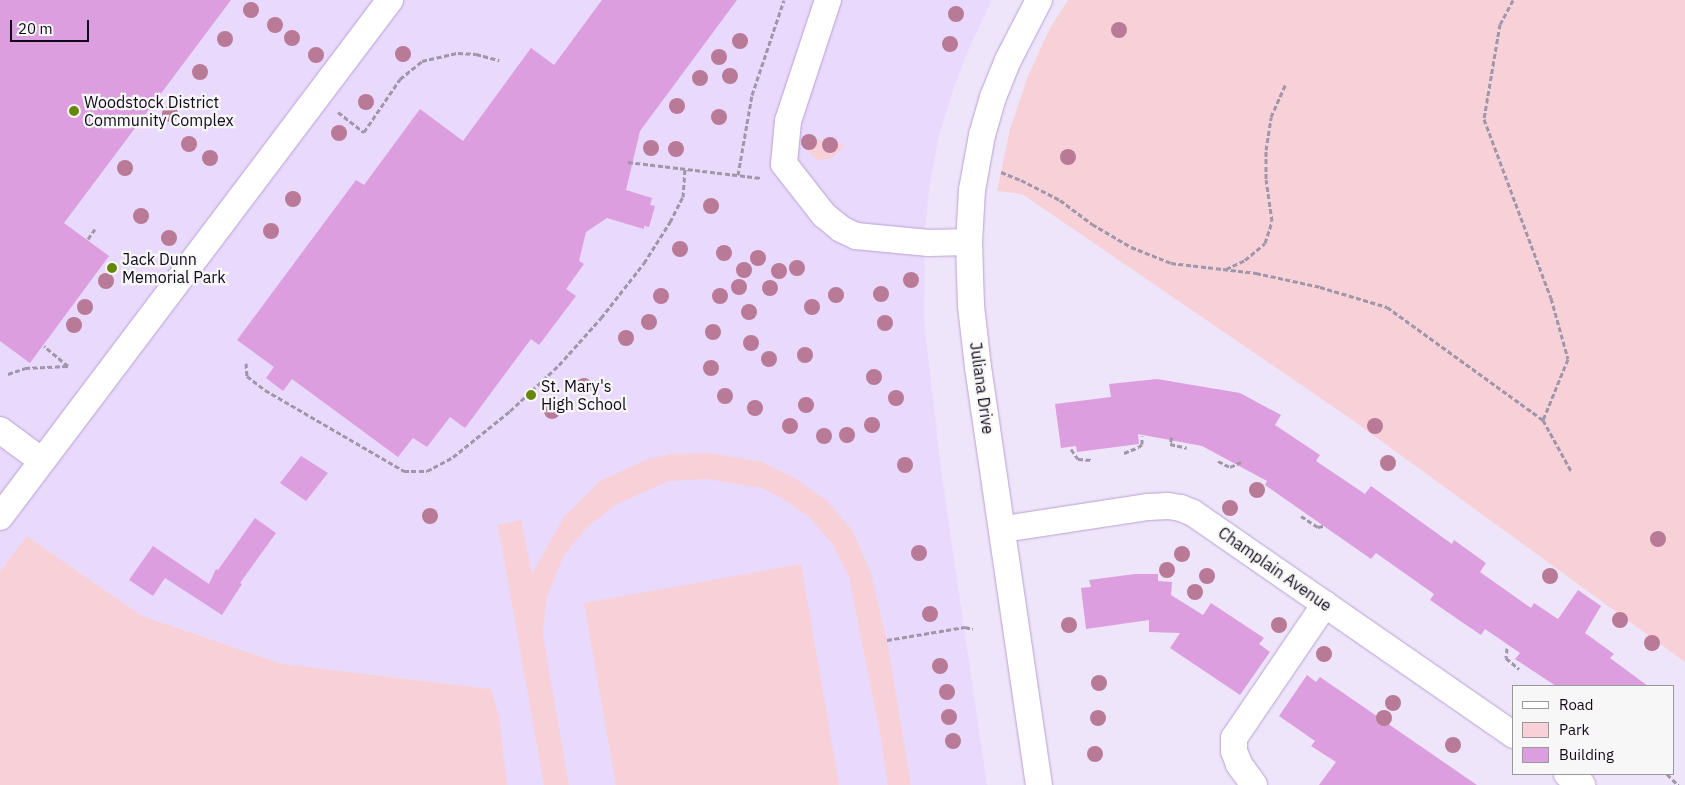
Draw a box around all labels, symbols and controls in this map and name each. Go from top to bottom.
scale bar [12,10,91,42]
text: 20 m [18,19,53,38]
place label: Woodstock District Community Complex [84,92,234,130]
marker: Woodstock District Community Complex [68,105,80,117]
place label: Jack Dunn Memorial Park [122,249,226,287]
marker: Jack Dunn Memorial Park [106,262,118,274]
street label: Juliana Drive [966,341,998,435]
place label: St. Mary's High School [541,376,626,414]
marker: St. Mary's High School [525,389,537,401]
street label: Champlain Avenue [1215,523,1335,615]
legend [1512,685,1675,775]
text: Road [1559,695,1594,714]
text: Park [1559,720,1589,739]
text: Building [1559,745,1614,764]

